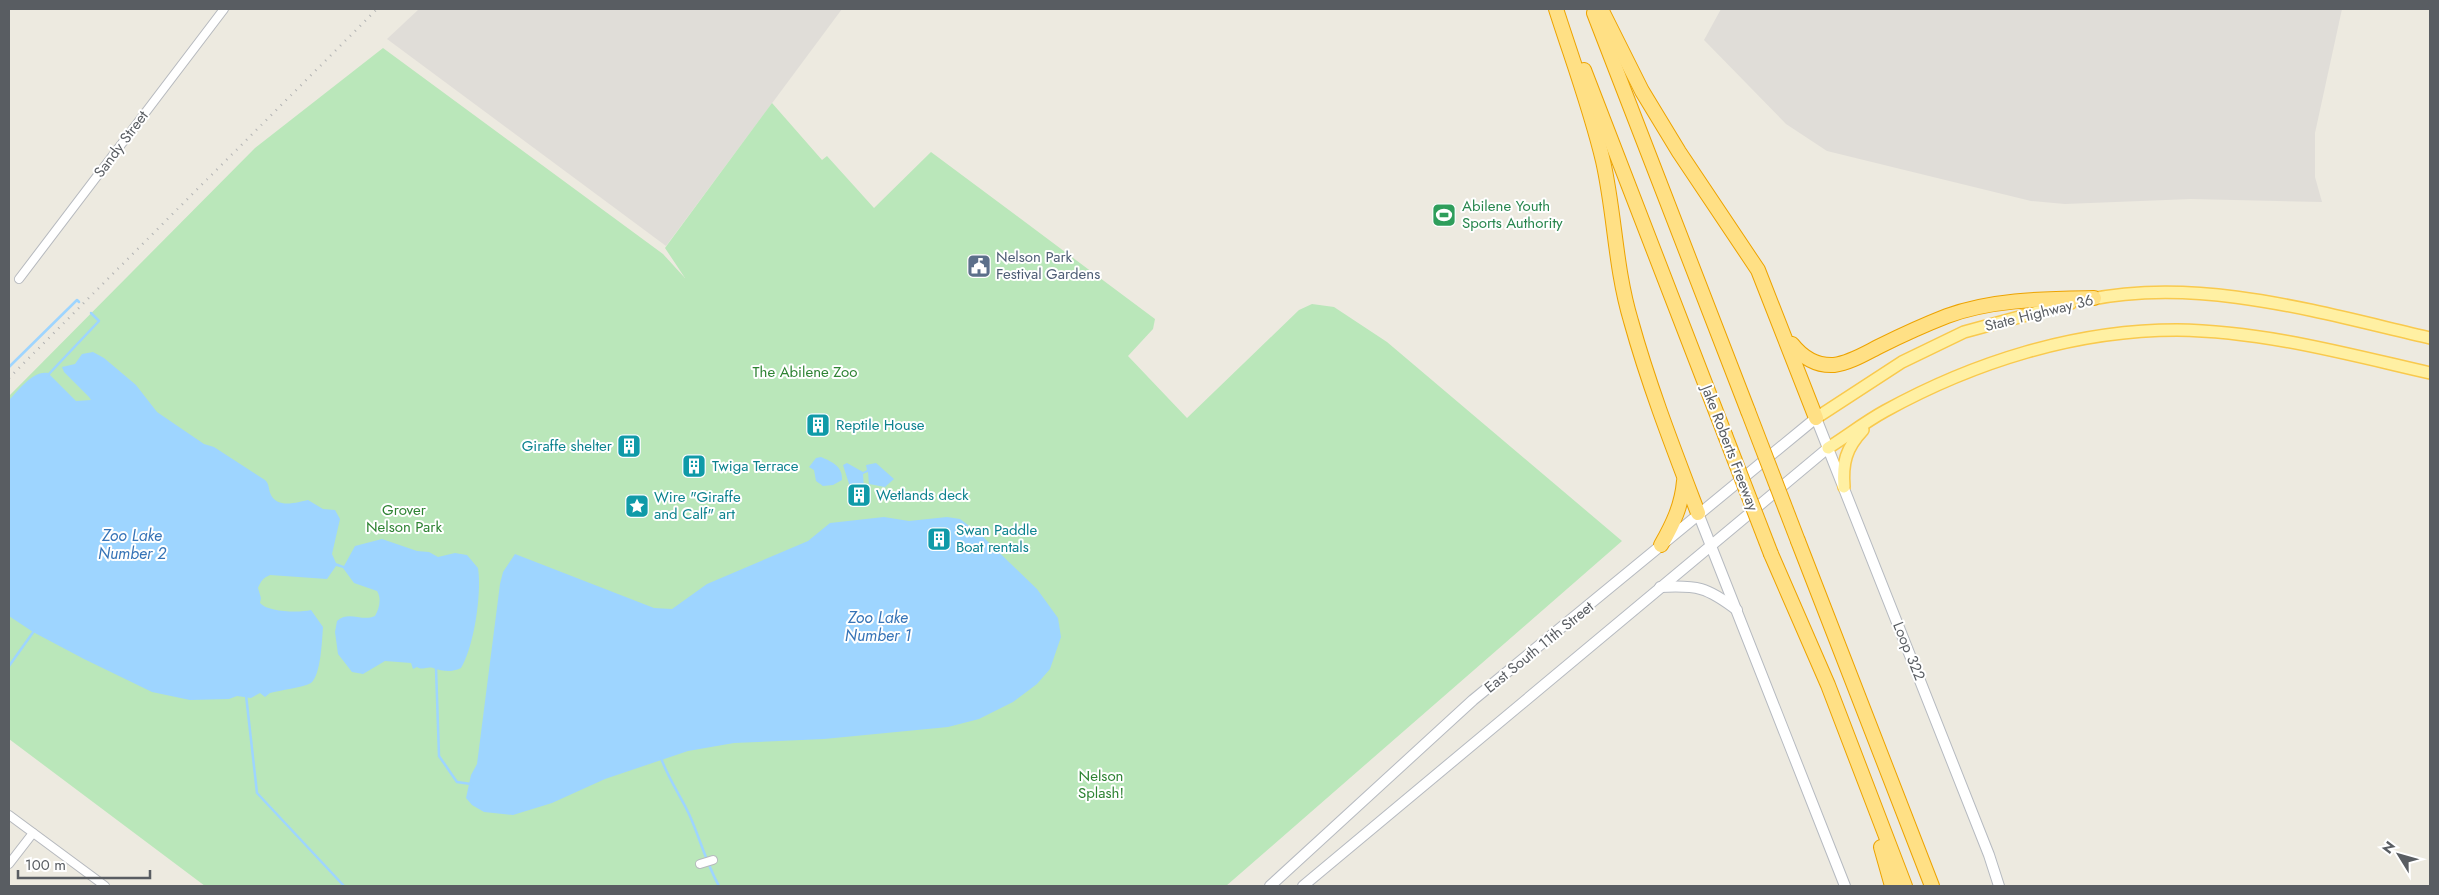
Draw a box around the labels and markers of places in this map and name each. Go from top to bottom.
place label: Abilene Youth Sports Authority [1462,195,1563,234]
sports icon: Abilene Youth Sports Authority [1431,202,1457,228]
place label: Nelson Park Festival Gardens [996,246,1100,285]
public building icon: Nelson Park Festival Gardens [966,253,992,279]
building icon: Reptile House [805,412,831,438]
place label: Reptile House [836,414,925,436]
building icon: Giraffe shelter [616,433,642,459]
place label: Giraffe shelter [522,435,613,457]
building icon: Twiga Terrace [681,453,707,479]
place label: Twiga Terrace [712,455,799,477]
building icon: Wetlands deck [846,482,872,508]
place label: Wetlands deck [876,484,969,506]
place label: Wire "Giraffe and Calf" art [654,486,741,525]
place icon: Wire "Giraffe and Calf" art [624,493,650,519]
place label: Swan Paddle Boat rentals [956,519,1038,558]
building icon: Swan Paddle Boat rentals [926,526,952,552]

